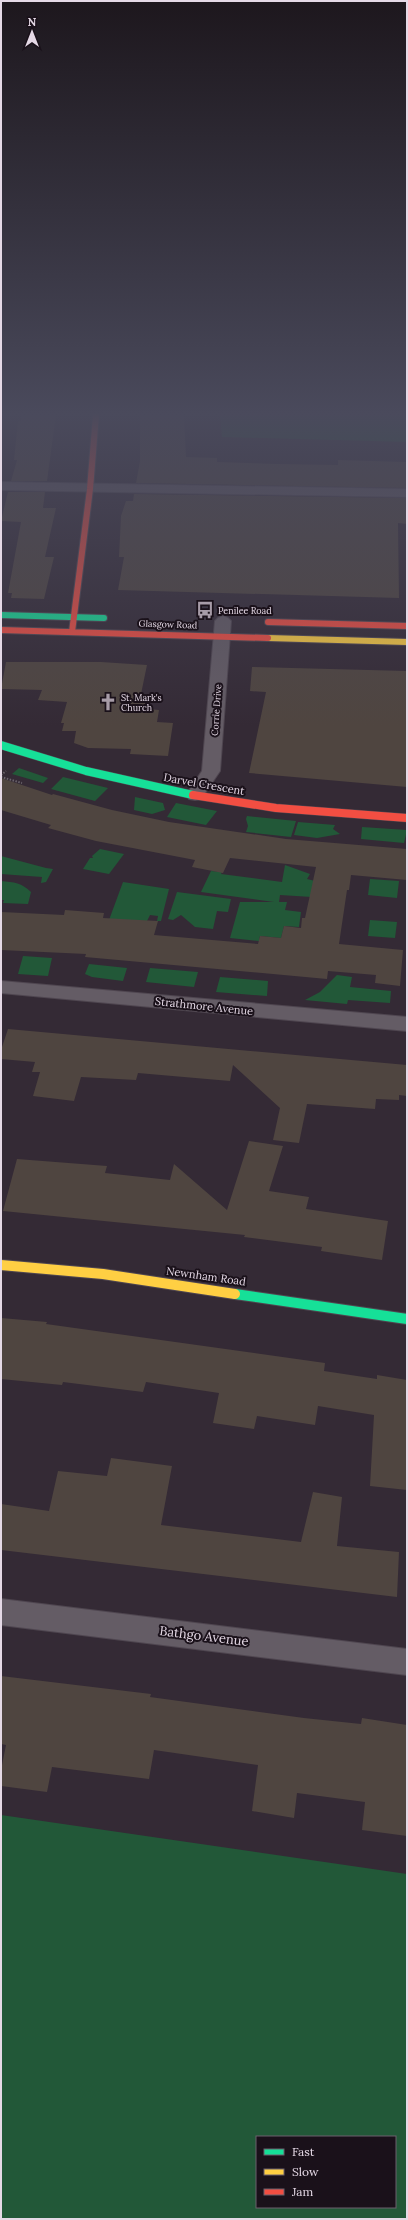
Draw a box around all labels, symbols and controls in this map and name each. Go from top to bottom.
north arrow [12,12,52,52]
text: N [28,15,37,29]
bus stop icon: Penilee Road [195,600,215,620]
place label: Penilee Road [218,605,272,616]
street label: Glasgow Road [138,617,198,631]
street label: Corrie Drive [209,684,223,736]
church icon: St. Mark's Church [98,692,118,712]
place label: St. Mark's Church [121,692,162,713]
street label: Darvel Crescent [162,770,246,798]
street label: Strathmore Avenue [154,994,254,1018]
street label: Newnham Road [165,1263,247,1289]
street label: Bathgo Avenue [158,1622,250,1650]
legend [256,2136,396,2208]
text: Fast [292,2144,315,2159]
text: Slow [292,2164,319,2179]
text: Jam [291,2184,313,2199]

